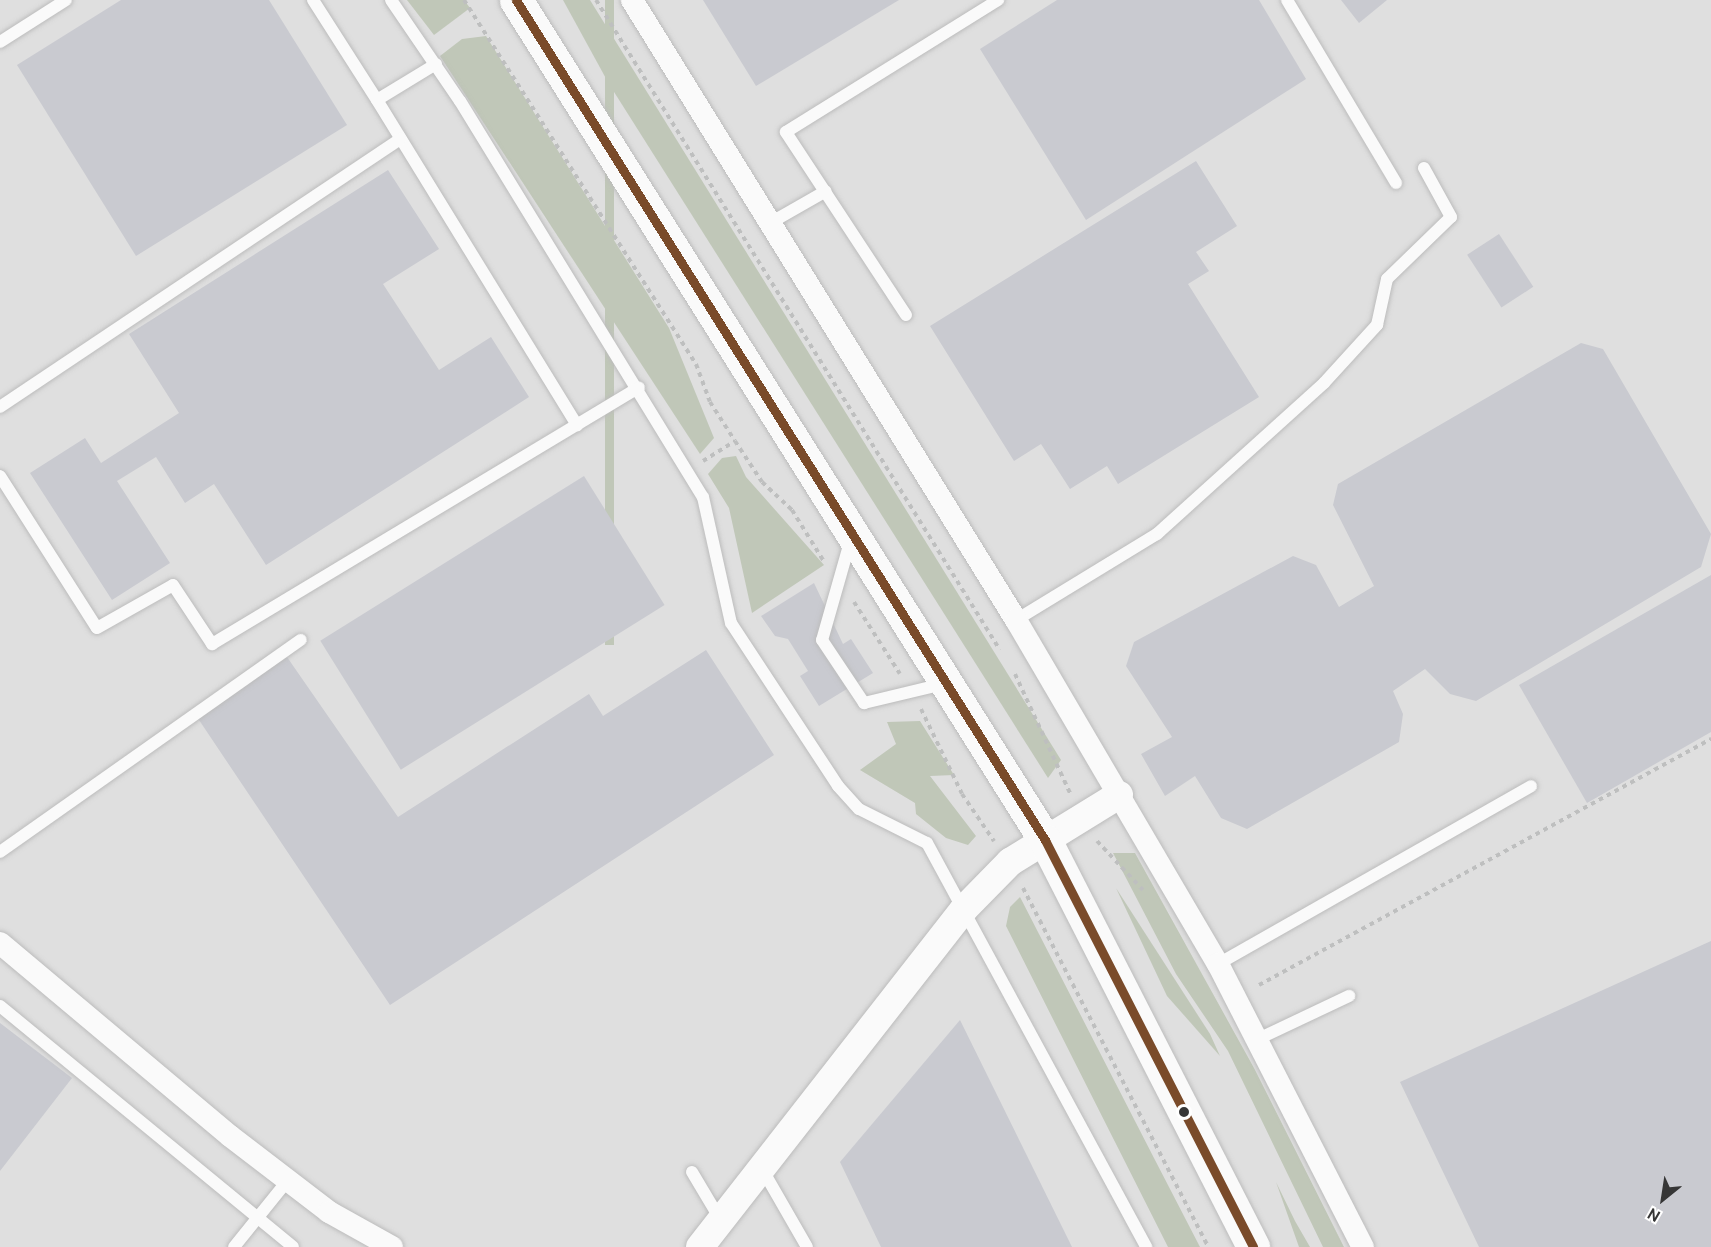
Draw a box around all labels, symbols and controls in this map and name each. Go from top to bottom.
unlabelled marker [1178,1106,1190,1118]
north arrow [1633,1169,1693,1229]
text: N [1644,1204,1663,1226]

